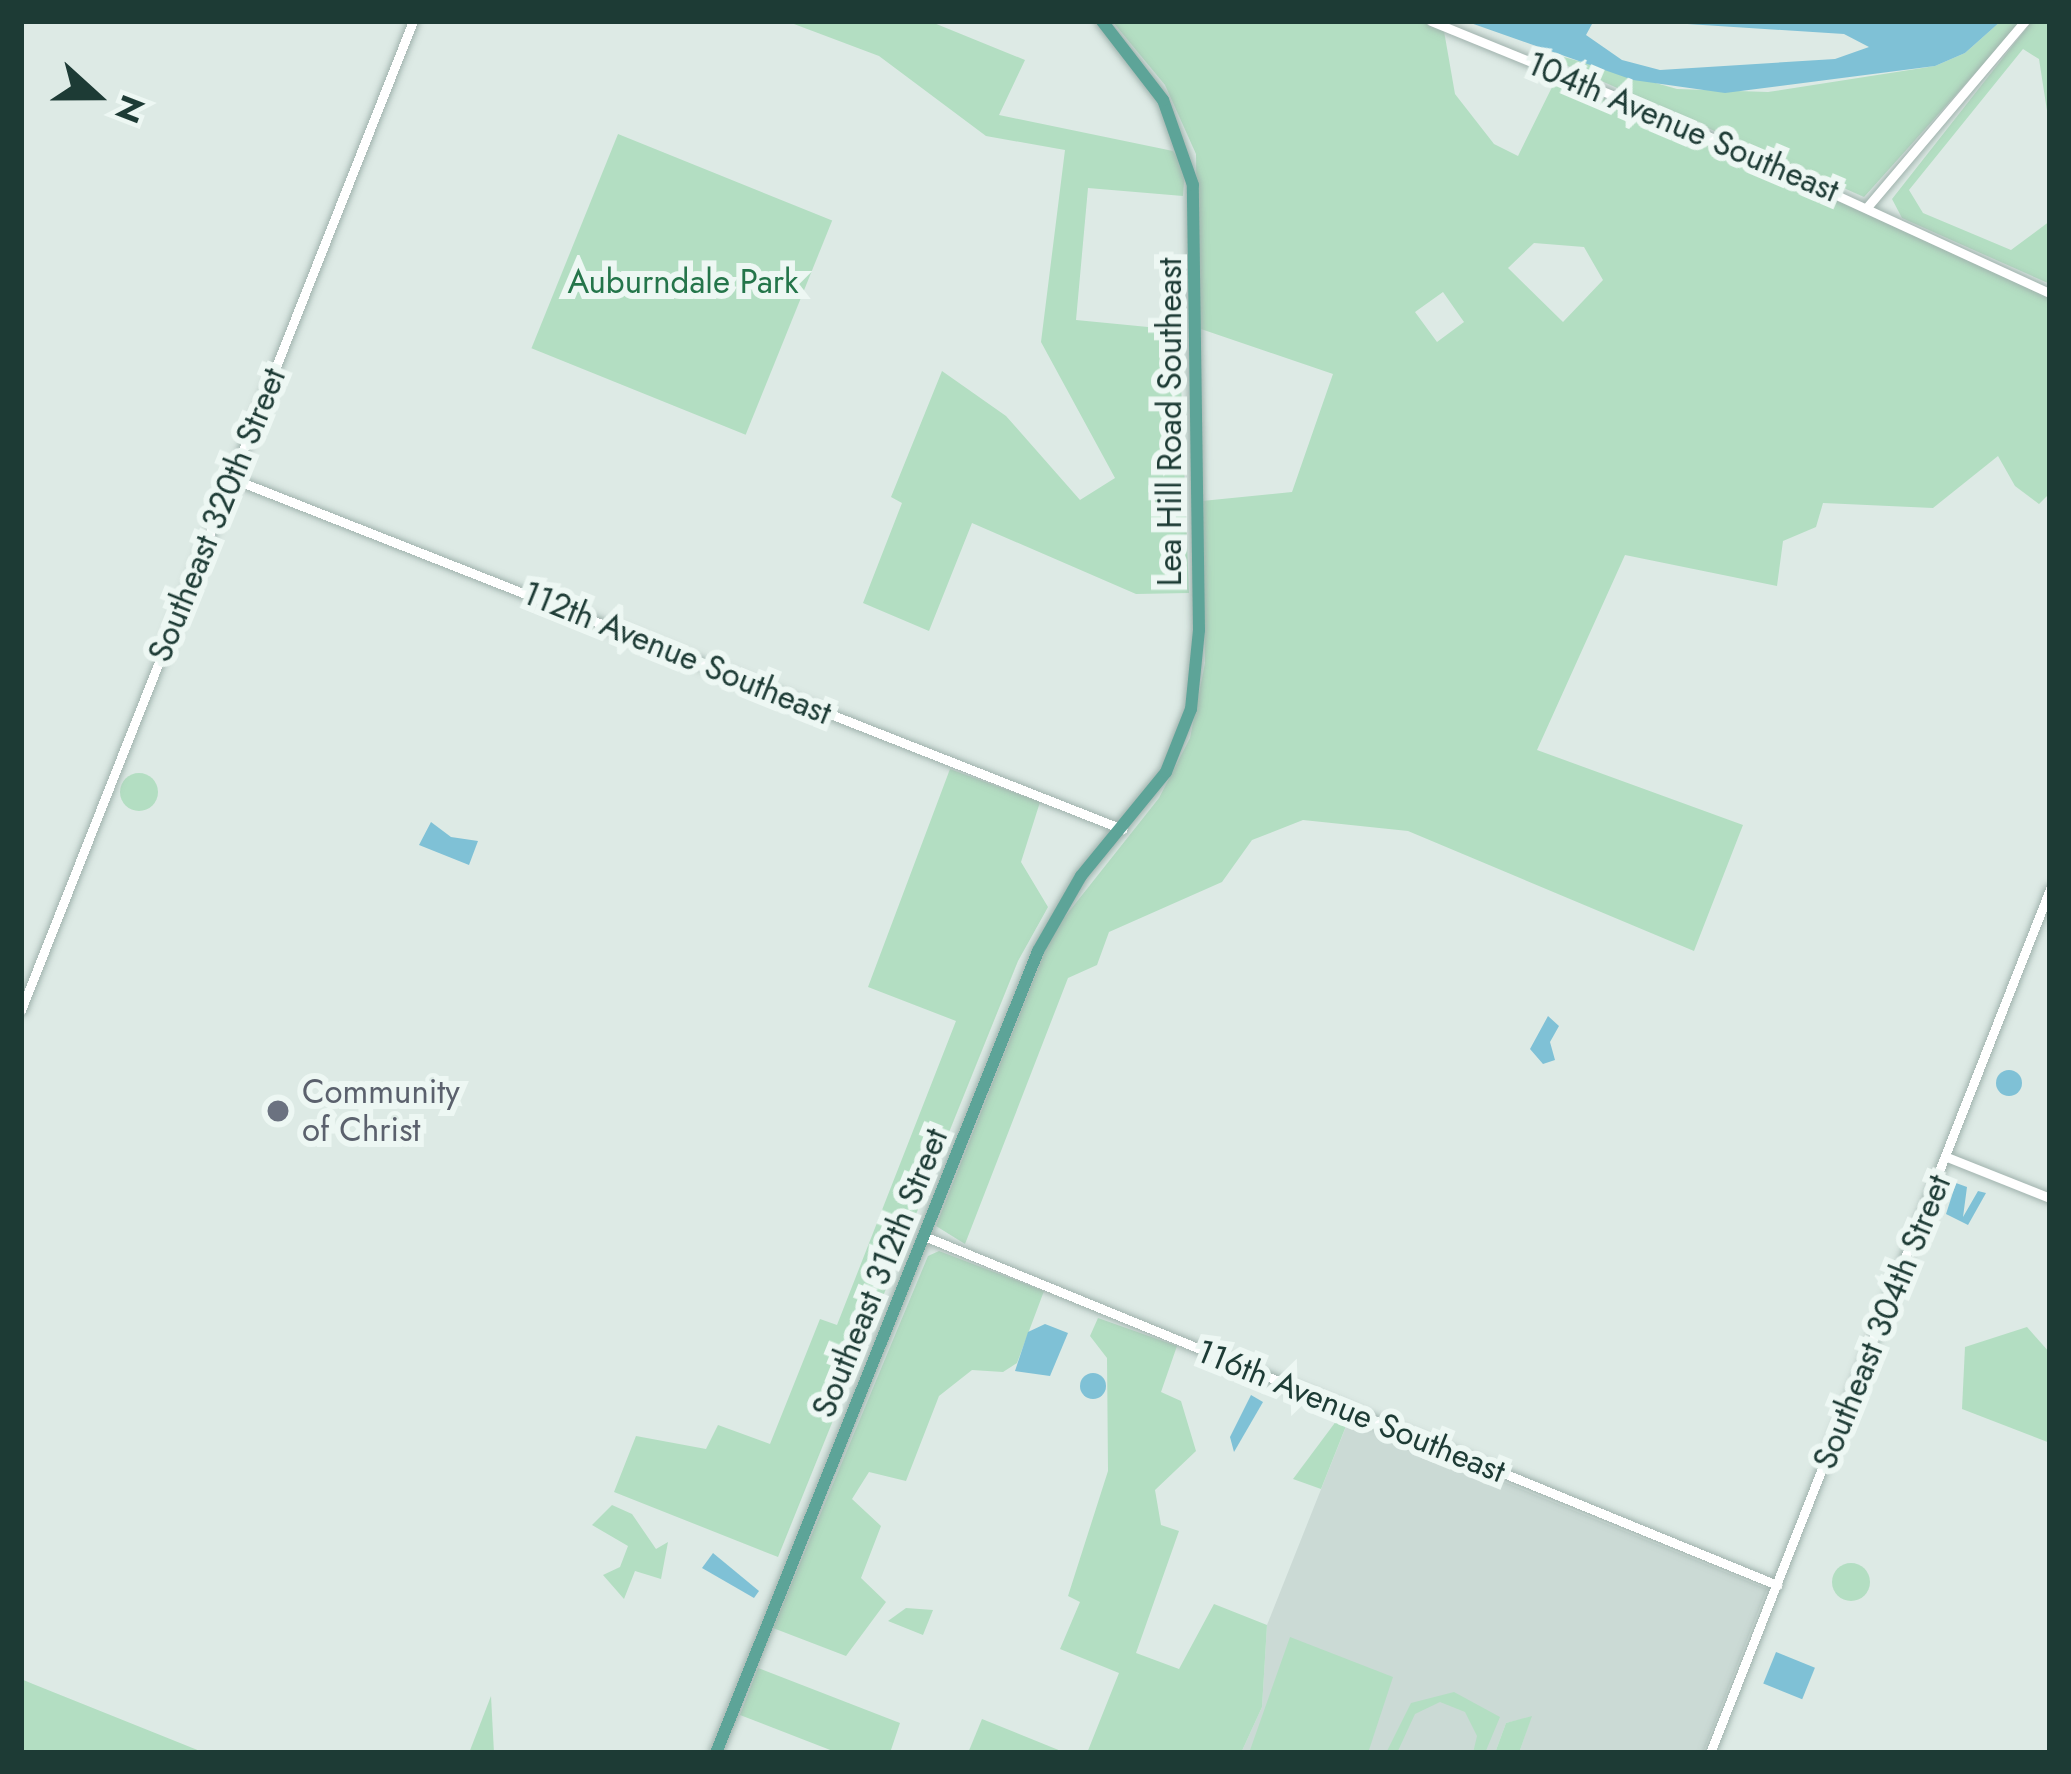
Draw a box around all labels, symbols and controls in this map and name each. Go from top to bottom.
north arrow [36,36,156,156]
street label: 104th Avenue Southeast [1521,43,1845,211]
text: N [103,88,157,130]
street label: Lea Hill Road Southeast [1150,258,1190,586]
park label: Auburndale Park [567,262,799,302]
street label: Southeast 320th Street [140,362,294,668]
street label: 112th Avenue Southeast [517,573,837,733]
place label: Community of Christ [302,1072,460,1150]
marker: Community of Christ [265,1098,291,1124]
street label: Southeast 312th Street [804,1123,956,1423]
street label: Southeast 304th Street [1805,1169,1959,1475]
street label: 116th Avenue Southeast [1191,1331,1511,1491]

